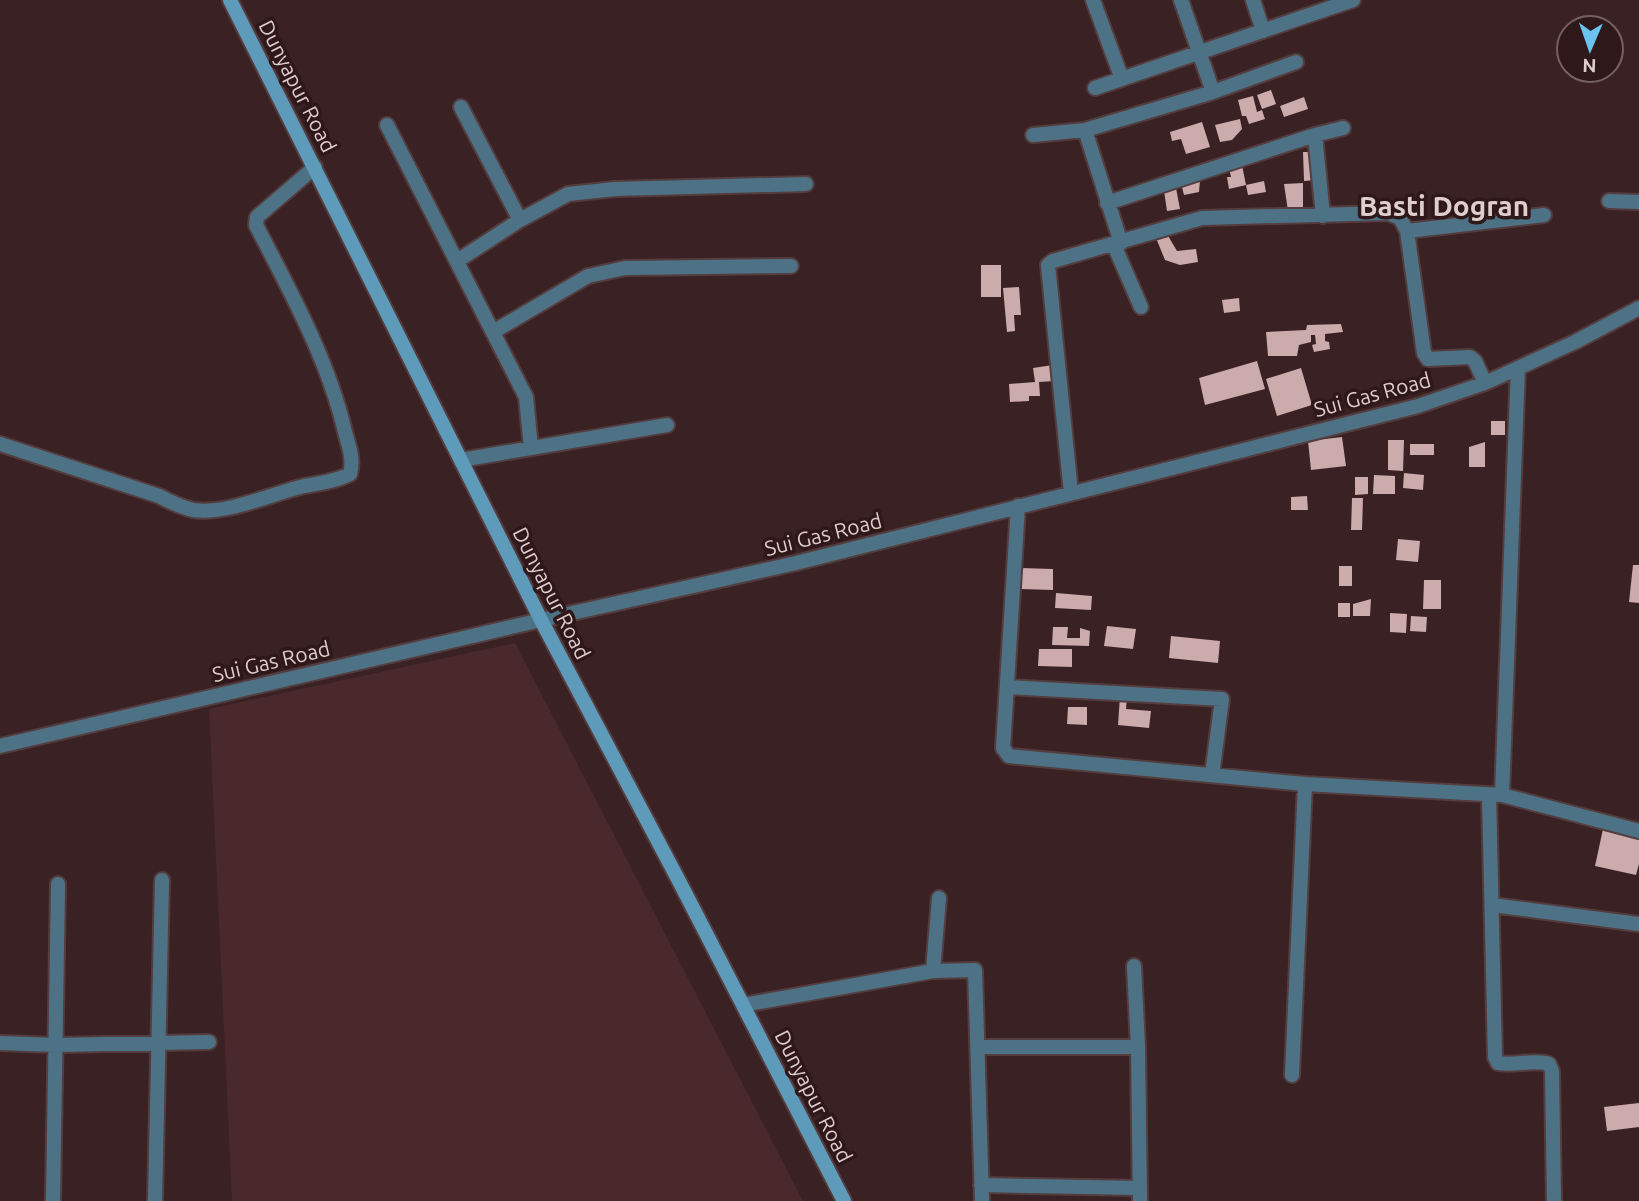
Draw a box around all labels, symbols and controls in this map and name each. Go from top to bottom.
north arrow [1555,14,1625,84]
street label: Dunyapur Road [254,16,342,156]
text: N [1582,55,1597,77]
district label: Basti Dogran [1359,190,1529,221]
street label: Sui Gas Road [1311,367,1433,421]
street label: Sui Gas Road [762,508,884,560]
street label: Dunyapur Road [508,523,596,663]
street label: Sui Gas Road [210,636,332,686]
street label: Dunyapur Road [770,1026,858,1166]

